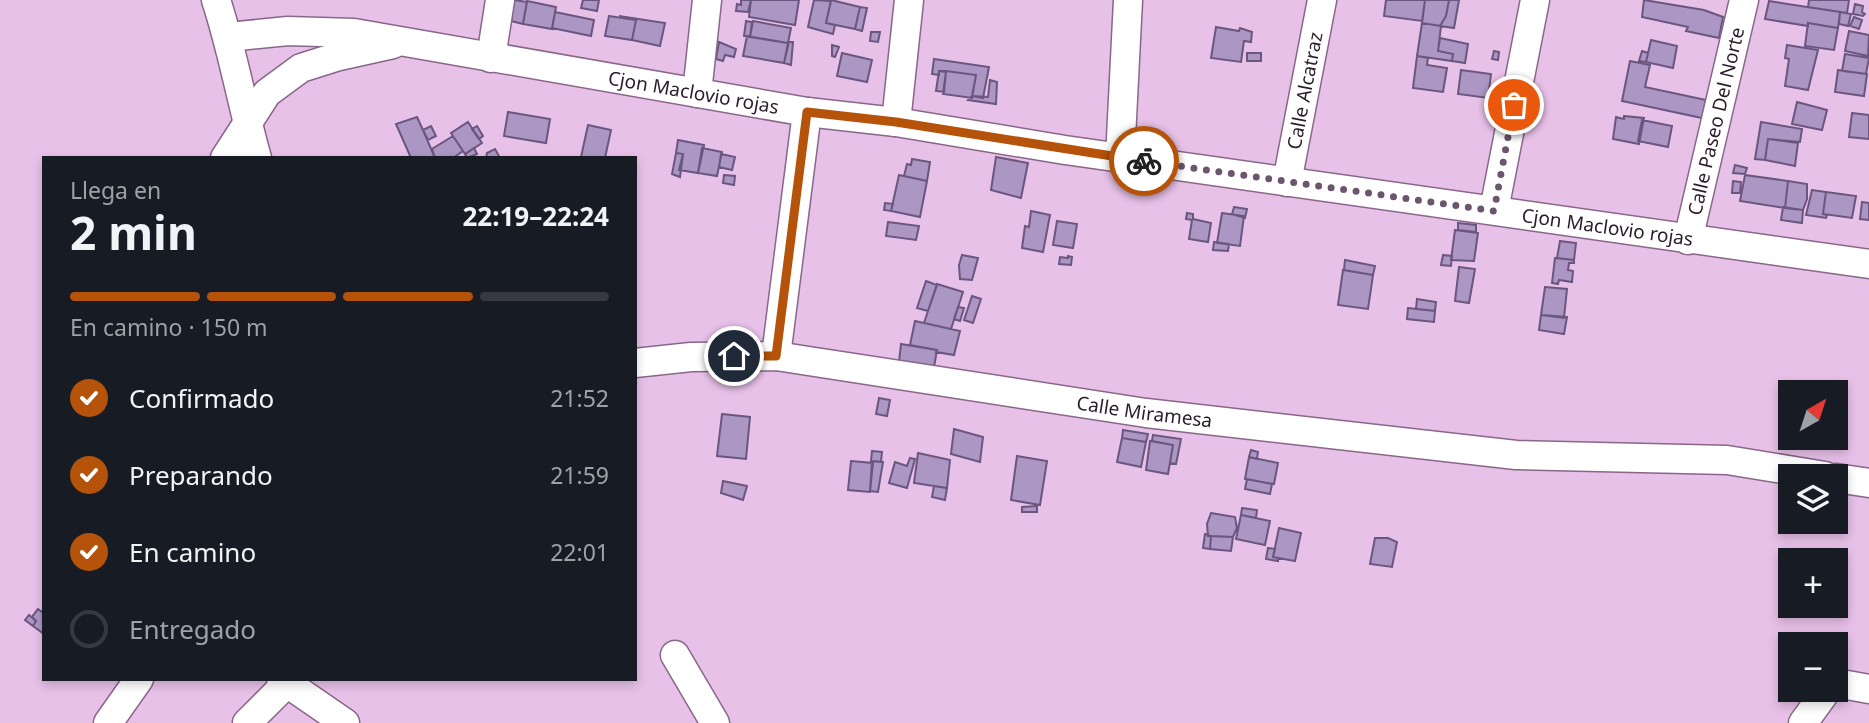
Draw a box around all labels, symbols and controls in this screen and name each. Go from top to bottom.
street label: Calle Paseo Del Norte [1681,25,1750,218]
street label: Calle Alcatraz [1281,30,1329,152]
street label: Cjon Maclovio rojas [606,65,781,120]
pin [1484,75,1544,135]
icon: bag [1495,86,1533,124]
courier [1109,126,1179,196]
icon: bike [1125,142,1163,180]
text: Llega en [70,174,161,206]
text: 22:19–22:24 [462,198,609,234]
text: 2 min [70,201,197,263]
street label: Cjon Maclovio rojas [1520,202,1695,252]
text: En camino · 150 m [70,311,268,343]
pin [704,326,764,386]
icon: home [715,337,753,375]
icon: check [70,379,108,417]
text: Confirmado [129,380,274,416]
north arrow [1778,380,1848,450]
map controls [1778,380,1848,702]
text: 21:52 [550,382,609,414]
street label: Calle Miramesa [1075,389,1214,433]
icon: check [70,456,108,494]
text: Preparando [129,457,273,493]
text: 21:59 [550,459,609,491]
button: layers [1778,464,1848,534]
icon: check [70,533,108,571]
text: En camino [129,534,256,570]
text: 22:01 [550,536,609,568]
button: + [1778,548,1848,618]
text: Entregado [129,611,256,647]
button: − [1778,632,1848,702]

